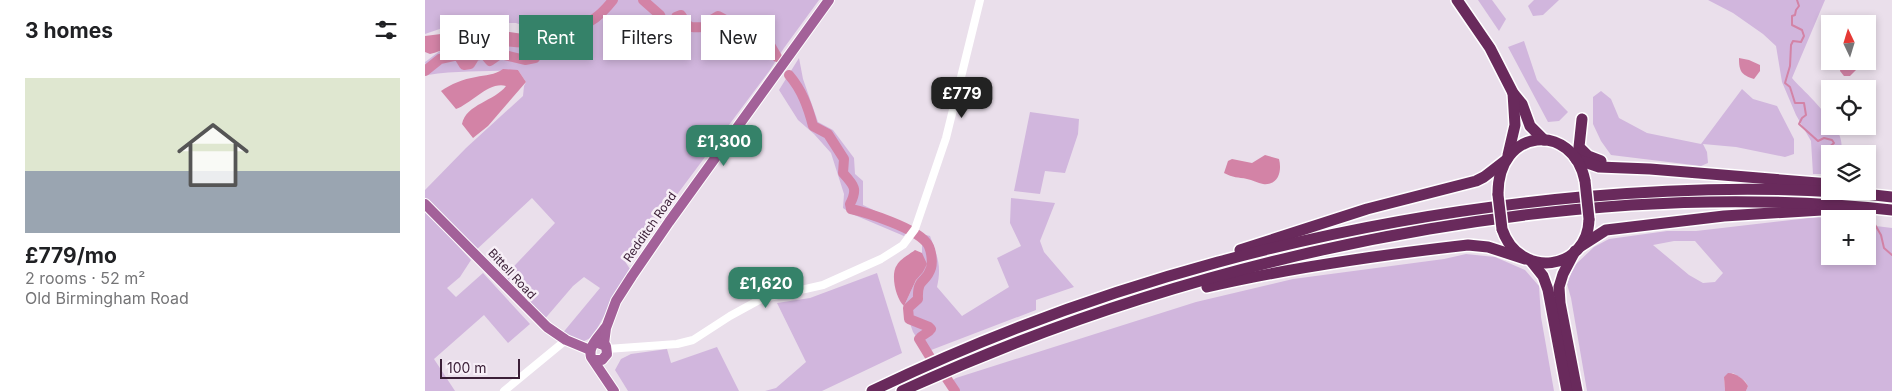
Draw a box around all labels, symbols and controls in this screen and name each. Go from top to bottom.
chip: Buy [440,15,509,60]
chip: Rent [519,15,593,60]
chip: Filters [603,15,691,60]
chip: New [701,15,775,60]
north arrow [1821,15,1876,70]
map controls [1821,15,1876,265]
icon: filters [372,16,400,44]
text: 3 homes [25,18,113,43]
pin: £779 [932,76,992,119]
button: locate [1821,80,1876,135]
text: £779 [942,83,982,103]
icon: home [168,110,258,200]
pin: £1,300 [683,124,765,167]
text: £1,300 [697,131,751,151]
button: layers [1821,145,1876,200]
street label: Redditch Road [620,189,679,265]
button: + [1821,210,1876,265]
text: £779/mo [25,243,117,268]
street label: Bittell Road [485,245,539,302]
pin: £1,620 [725,266,807,309]
text: 2 rooms · 52 m² [25,268,145,288]
text: £1,620 [739,273,793,293]
text: Old Birmingham Road [25,288,189,308]
scale bar [440,356,520,379]
text: 100 m [447,359,487,376]

